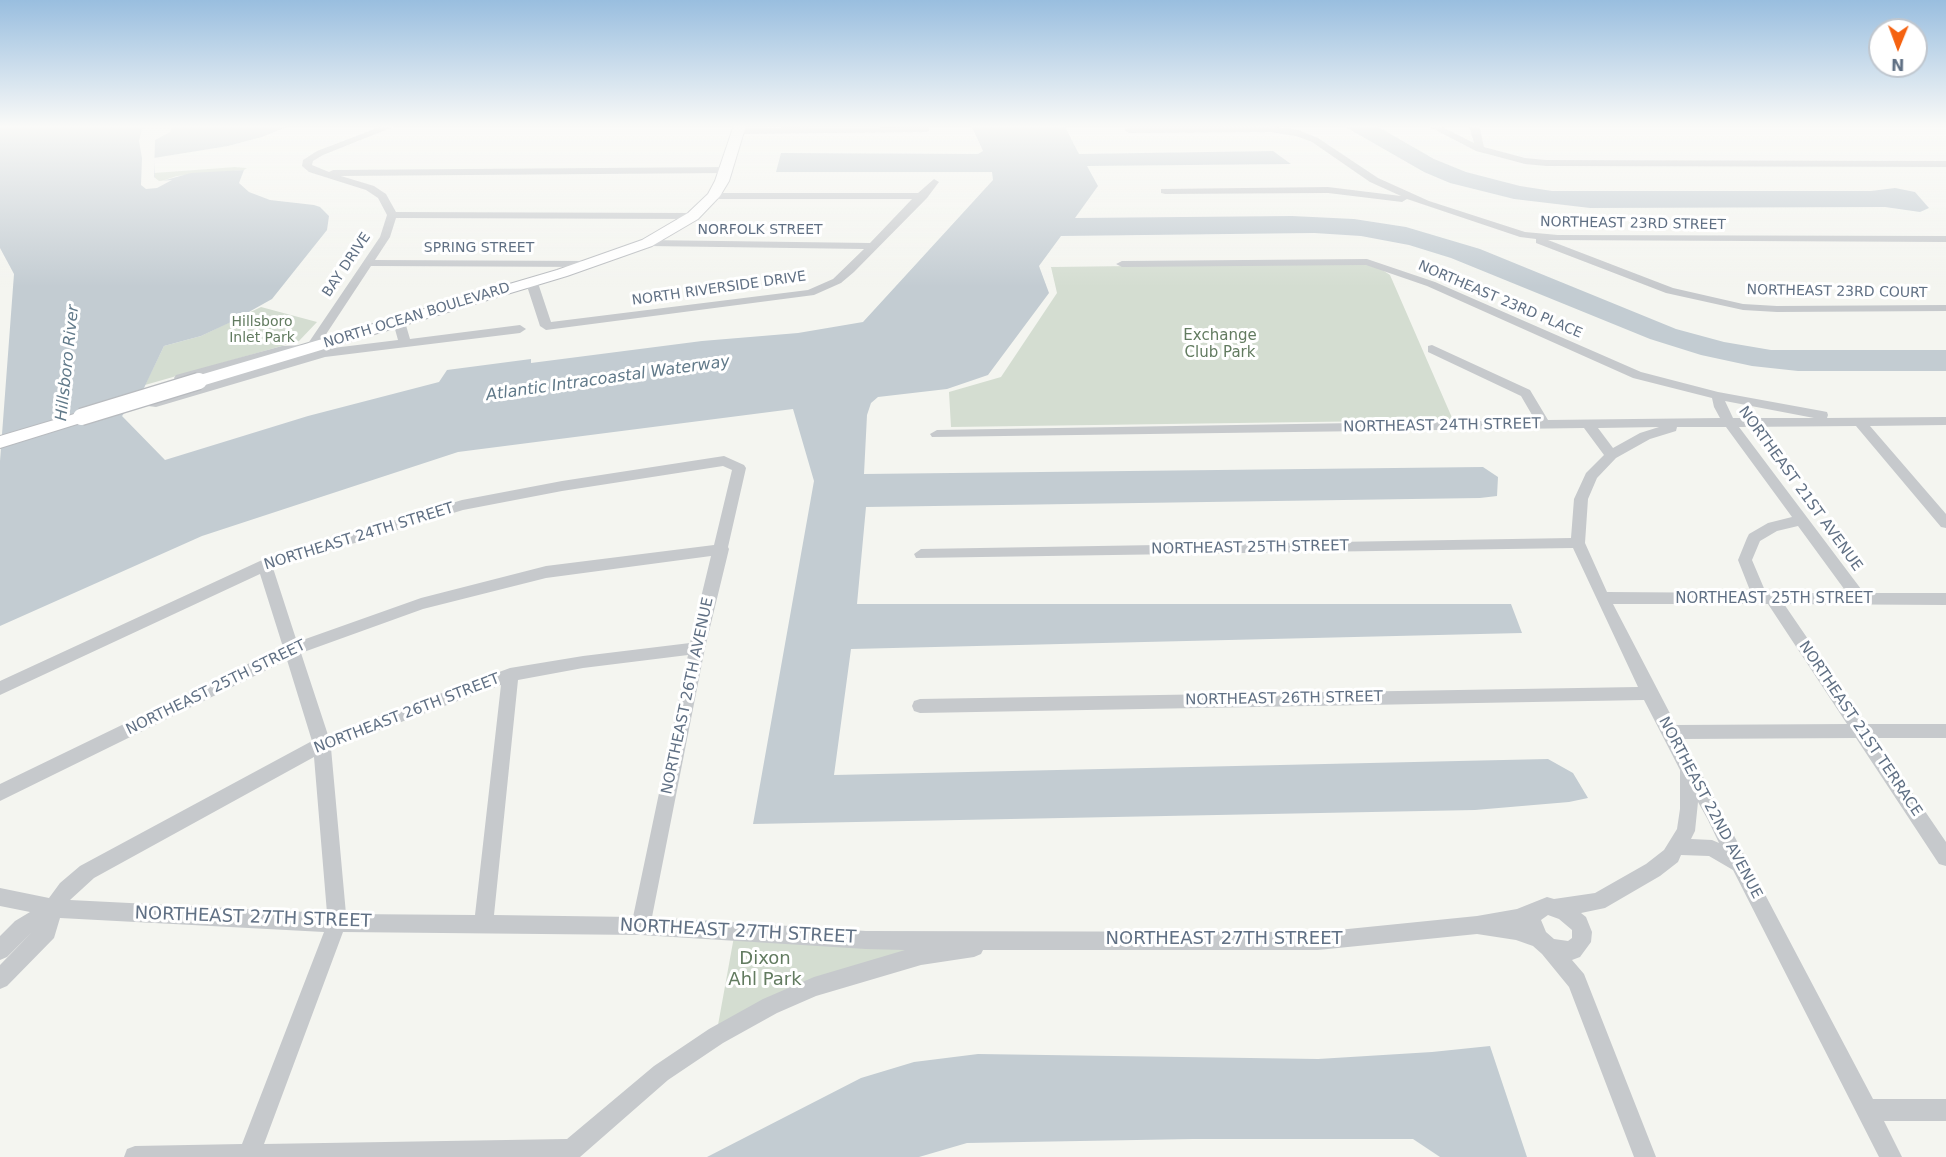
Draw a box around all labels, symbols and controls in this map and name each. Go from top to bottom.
north arrow [1868,18,1928,78]
text: N [1891,55,1905,74]
street label: NORTHEAST 23RD STREET [1540,214,1726,234]
street label: NORFOLK STREET [697,222,823,238]
street label: BAY DRIVE [319,230,375,300]
street label: SPRING STREET [424,240,534,256]
street label: NORTHEAST 23RD PLACE [1415,258,1585,342]
street label: NORTH RIVERSIDE DRIVE [631,268,807,310]
street label: NORTH OCEAN BOULEVARD [322,280,512,352]
street label: NORTHEAST 23RD COURT [1747,282,1927,302]
water label: Hillsboro River [52,304,84,422]
park label: Hillsboro Inlet Park [229,314,295,346]
park label: Exchange Club Park [1183,327,1257,362]
water label: Atlantic Intracoastal Waterway [485,352,731,406]
street label: NORTHEAST 21ST AVENUE [1734,403,1866,575]
street label: NORTHEAST 24TH STREET [1343,415,1541,437]
street label: NORTHEAST 24TH STREET [262,500,456,574]
street label: NORTHEAST 25TH STREET [1151,537,1349,559]
street label: NORTHEAST 25TH STREET [1675,590,1873,608]
street label: NORTHEAST 26TH AVENUE [658,596,718,796]
street label: NORTHEAST 25TH STREET [123,637,309,739]
street label: NORTHEAST 21ST TERRACE [1795,638,1925,820]
street label: NORTHEAST 26TH STREET [312,670,502,758]
street label: NORTHEAST 26TH STREET [1185,688,1383,710]
street label: NORTHEAST 22ND AVENUE [1654,714,1766,902]
street label: NORTHEAST 27TH STREET [134,903,372,933]
street label: NORTHEAST 27TH STREET [619,915,857,949]
street label: NORTHEAST 27TH STREET [1105,928,1343,950]
park label: Dixon Ahl Park [728,948,802,990]

